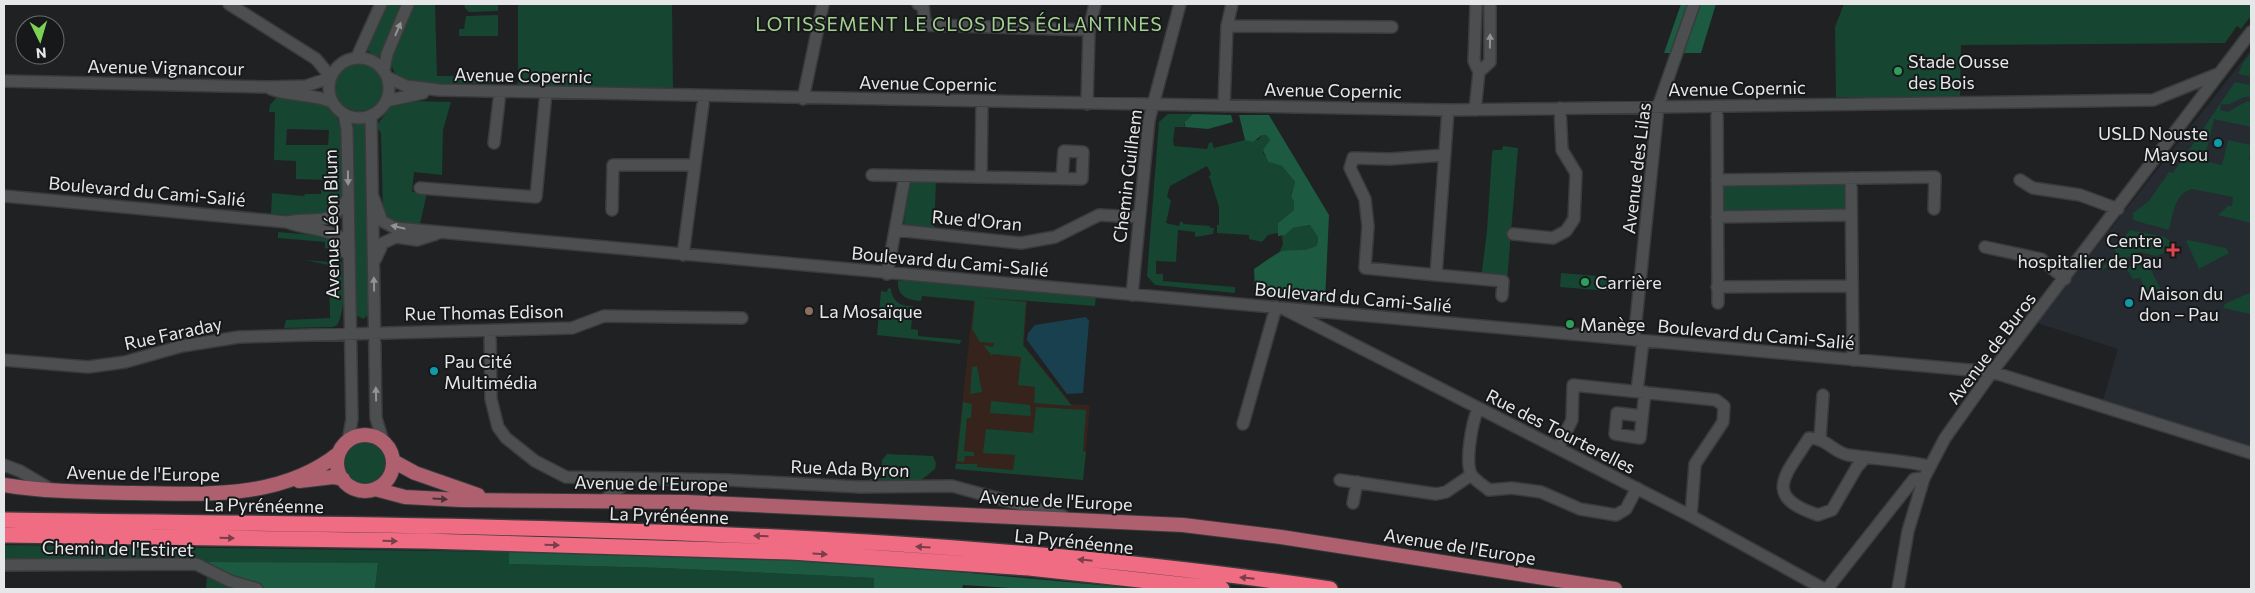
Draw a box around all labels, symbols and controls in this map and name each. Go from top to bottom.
district label: LOTISSEMENT LE CLOS DES ÉGLANTINES [755,12,1163,35]
north arrow [15,15,65,65]
one-way arrow [394,22,402,36]
one-way arrow [1486,33,1494,49]
text: N [35,45,47,62]
place label: Stade Ousse des Bois [1908,50,2009,93]
street label: Avenue Vignancour [87,55,245,79]
street label: Avenue Copernic [454,63,592,87]
marker: Stade Ousse des Bois [1892,65,1904,77]
street label: Avenue Copernic [859,71,997,95]
street label: Avenue Copernic [1668,76,1806,100]
street label: Avenue Copernic [1264,78,1402,102]
street label: Avenue des Lilas [1617,101,1655,235]
street label: Chemin Guilhem [1108,108,1146,244]
place label: USLD Nouste Maysou [2098,122,2208,165]
marker: USLD Nouste Maysou [2212,137,2224,149]
street label: Avenue Léon Blum [319,149,343,299]
one-way arrow [344,170,352,186]
street label: Boulevard du Cami-Salié [48,171,246,211]
street label: Rue d'Oran [931,205,1023,235]
one-way arrow [390,223,405,231]
place label: Centre hospitalier de Pau [2017,229,2162,272]
street label: Boulevard du Cami-Salié [851,241,1049,281]
marker: Centre hospitalier de Pau [2166,243,2180,257]
place label: Carrière [1595,271,1662,293]
one-way arrow [370,276,378,292]
marker: Carrière [1579,276,1591,288]
street label: Boulevard du Cami-Salié [1254,277,1452,317]
place label: Maison du don – Pau [2139,282,2223,325]
street label: Avenue de Buros [1942,288,2040,408]
marker: Maison du don – Pau [2123,297,2135,309]
street label: Rue Thomas Edison [404,300,564,324]
place label: La Mosaïque [819,300,922,322]
marker: La Mosaïque [803,305,815,317]
street label: Rue Faraday [122,312,224,354]
place label: Manège [1580,313,1645,335]
street label: Boulevard du Cami-Salié [1657,314,1855,354]
marker: Manège [1564,318,1576,330]
place label: Pau Cité Multimédia [444,350,537,393]
marker: Pau Cité Multimédia [428,365,440,377]
street label: Rue des Tourterelles [1483,384,1639,478]
one-way arrow [372,385,380,401]
street label: Rue Ada Byron [790,455,910,481]
street label: Avenue de l'Europe [66,461,220,485]
street label: Avenue de l'Europe [574,471,728,495]
street label: Avenue de l'Europe [979,485,1133,515]
street label: La Pyrénéenne [204,493,324,517]
one-way arrow [433,495,449,503]
street label: La Pyrénéenne [609,502,729,528]
street label: Avenue de l'Europe [1382,523,1538,569]
street label: La Pyrénéenne [1013,524,1135,558]
one-way arrow [753,532,769,540]
one-way arrow [220,534,236,542]
street label: Chemin de l'Estiret [42,536,194,560]
one-way arrow [382,537,398,545]
one-way arrow [545,541,561,549]
one-way arrow [915,542,931,550]
one-way arrow [812,550,828,558]
one-way arrow [1077,556,1093,564]
one-way arrow [1239,574,1255,582]

